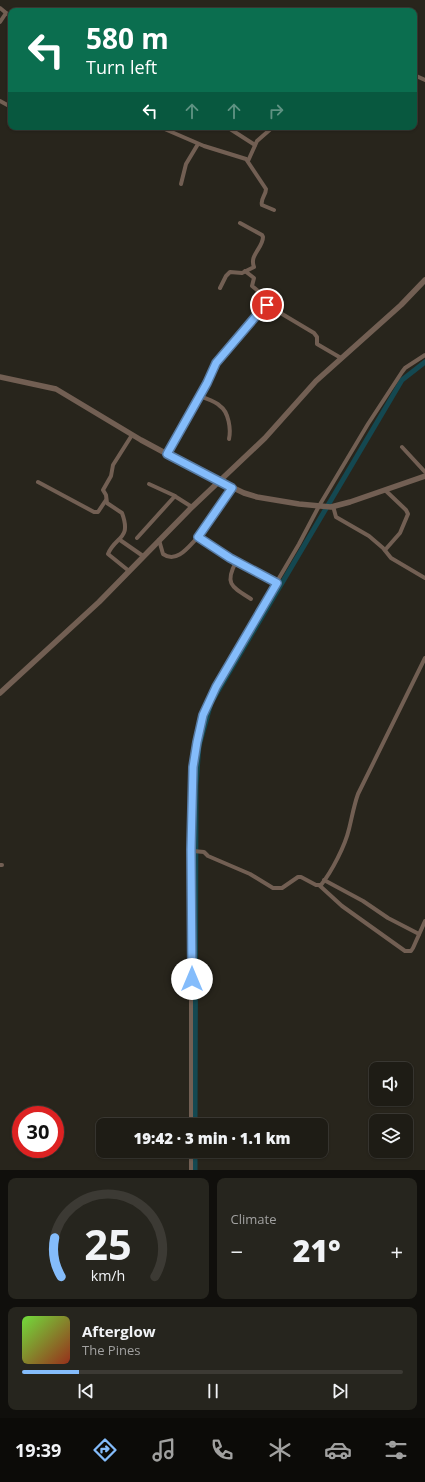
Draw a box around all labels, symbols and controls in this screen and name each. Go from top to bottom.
text: 580 m [86,19,169,57]
icon: left [20,24,72,76]
text: Turn left [86,55,157,79]
icon: left [139,100,161,122]
icon: ahead [181,100,203,122]
icon: ahead [223,100,245,122]
icon: right [265,100,287,122]
pin [250,288,284,322]
icon: arrive [256,294,278,316]
position arrow [171,958,213,1000]
map controls [369,1062,413,1158]
button: sound [369,1062,413,1106]
speed limit sign: 30 [12,1106,64,1158]
button: layers [369,1114,413,1158]
text: 19:42 · 3 min · 1.1 km [133,1128,291,1148]
text: Climate [231,1210,276,1228]
text: 25 [84,1215,132,1271]
text: 21° [293,1230,341,1271]
text: − [231,1236,243,1266]
text: + [390,1236,403,1266]
text: km/h [91,1265,126,1284]
text: Afterglow [82,1321,156,1341]
text: The Pines [82,1341,140,1359]
icon: previous [75,1380,97,1402]
icon: pause [202,1380,224,1402]
icon: next [329,1380,351,1402]
icon: directions [91,1436,119,1464]
icon: music [150,1436,178,1464]
icon: phone [208,1436,236,1464]
icon: climate [266,1436,294,1464]
icon: car [324,1436,352,1464]
icon: filters [382,1436,410,1464]
text: 19:39 [15,1438,61,1462]

